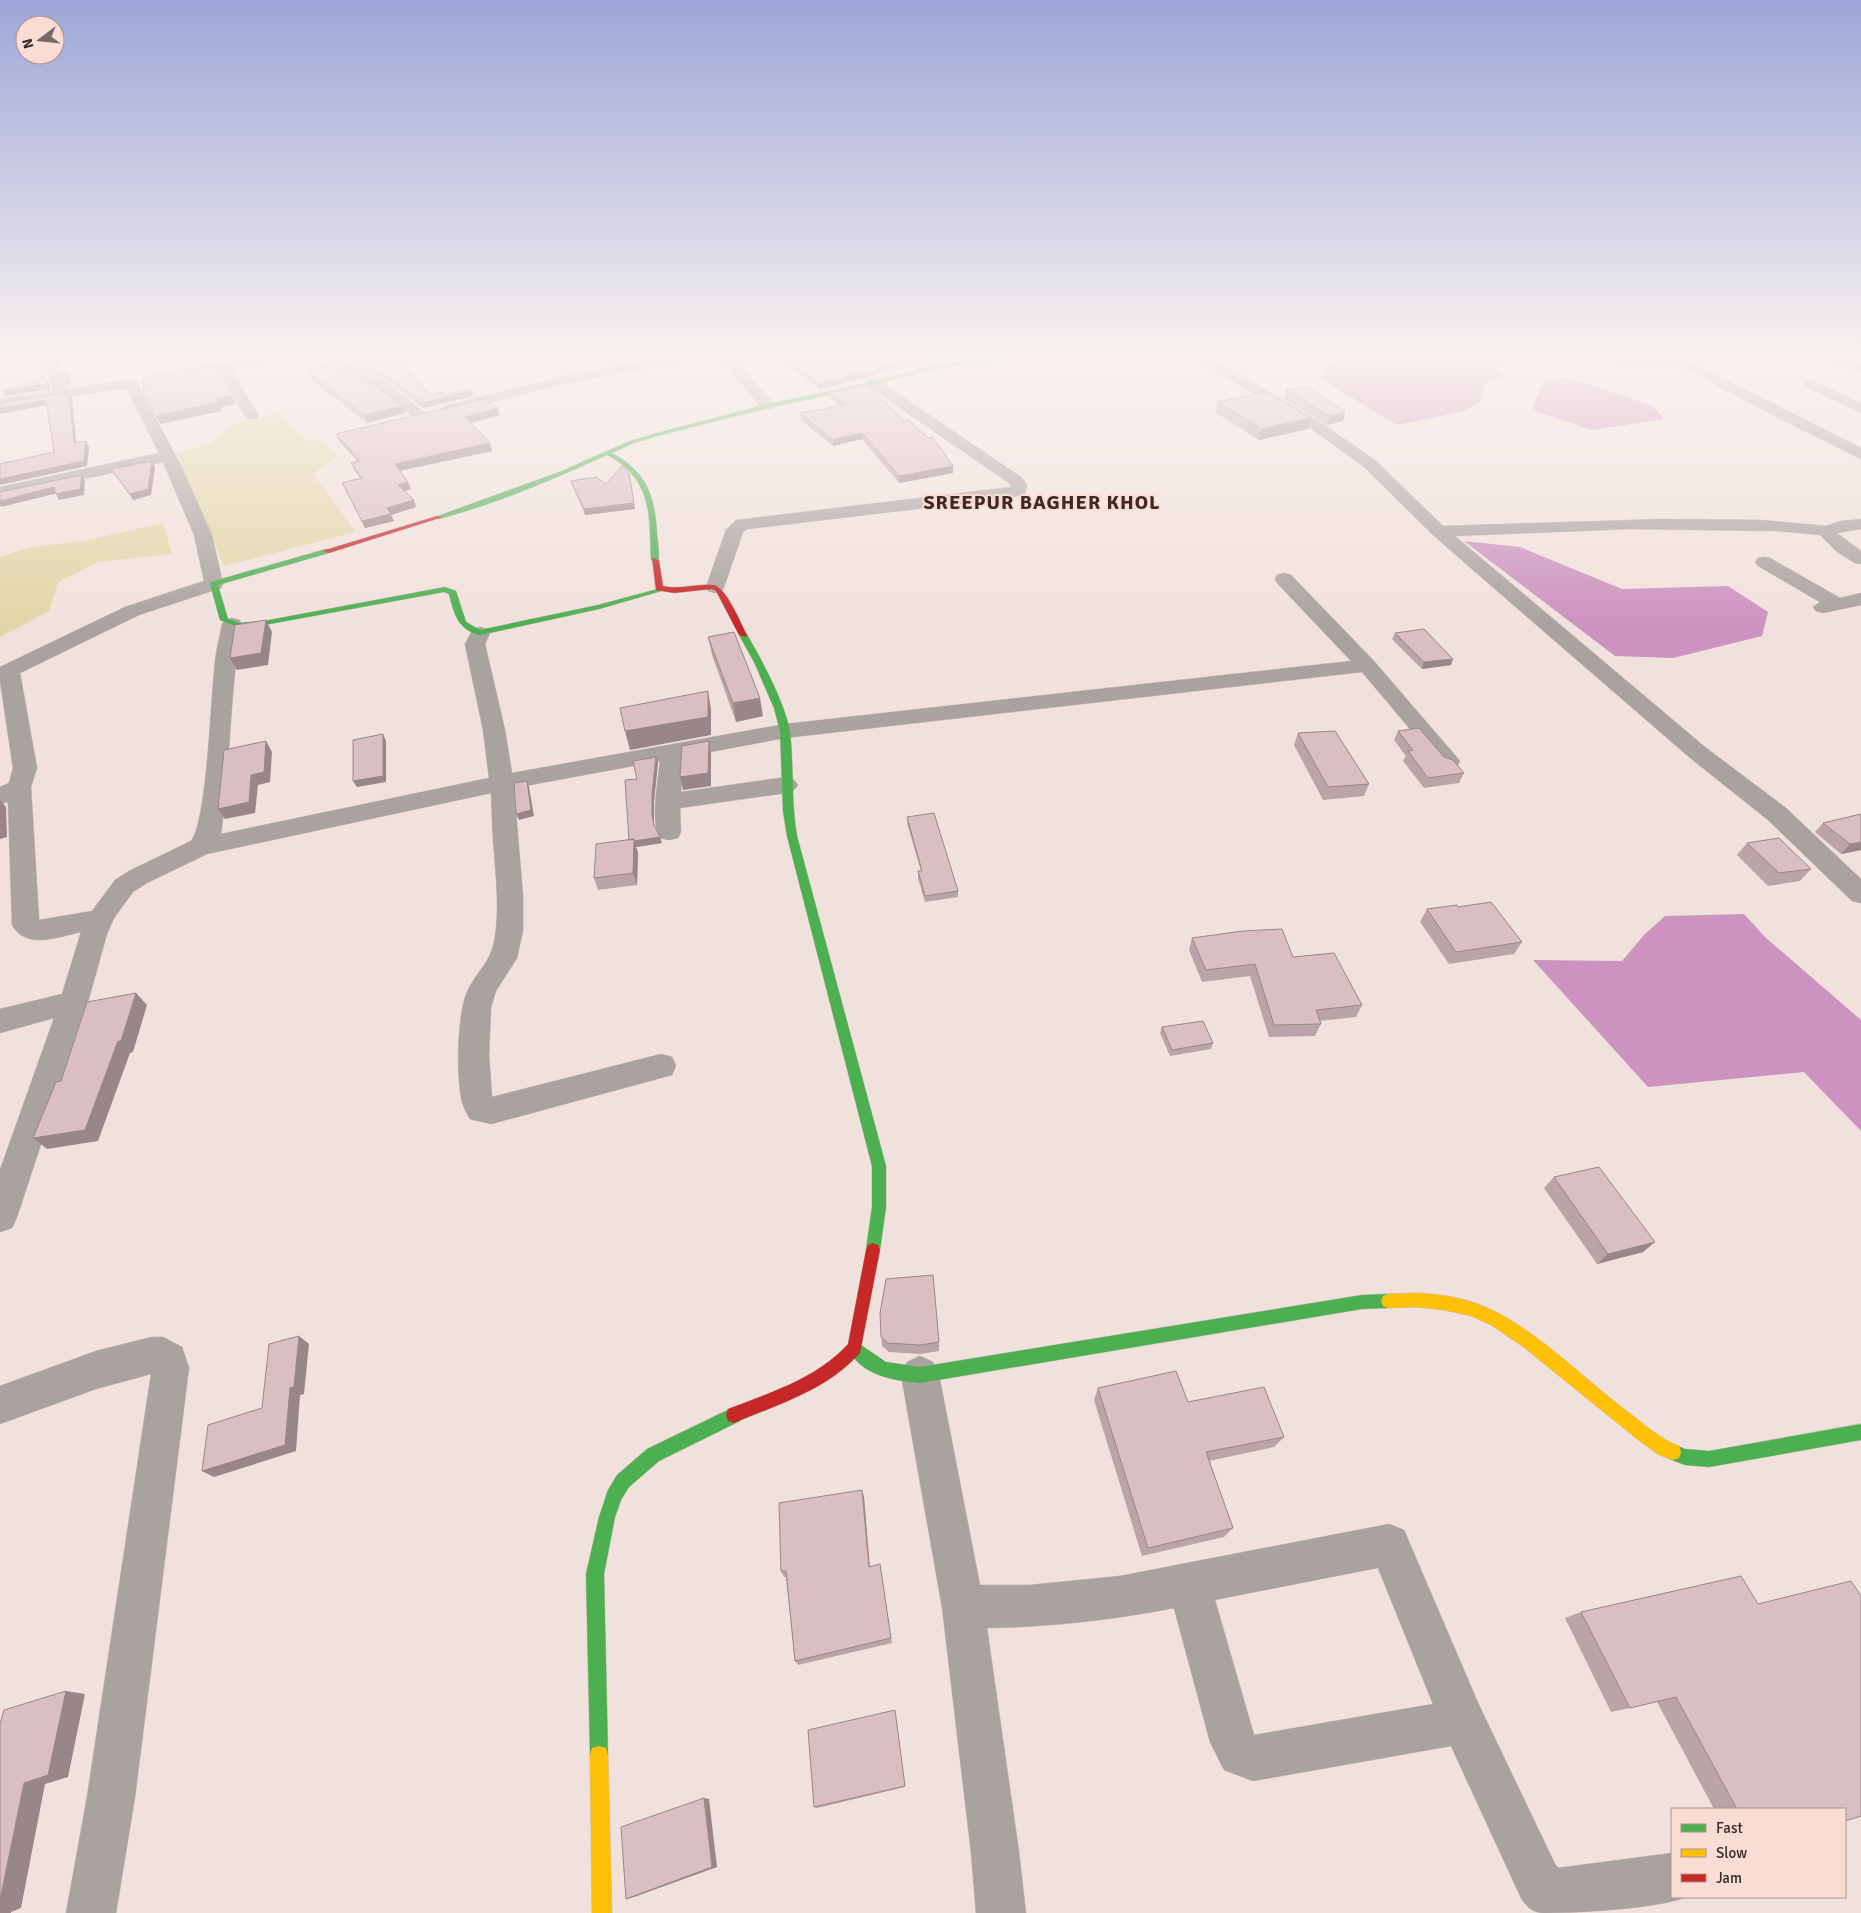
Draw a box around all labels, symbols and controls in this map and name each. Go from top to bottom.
north arrow [15,15,65,65]
text: N [18,36,37,50]
district label: SREEPUR BAGHER KHOL [923,490,1161,515]
legend [1671,1808,1846,1898]
text: Fast [1716,1819,1743,1837]
text: Slow [1716,1844,1747,1862]
text: Jam [1716,1869,1742,1887]

